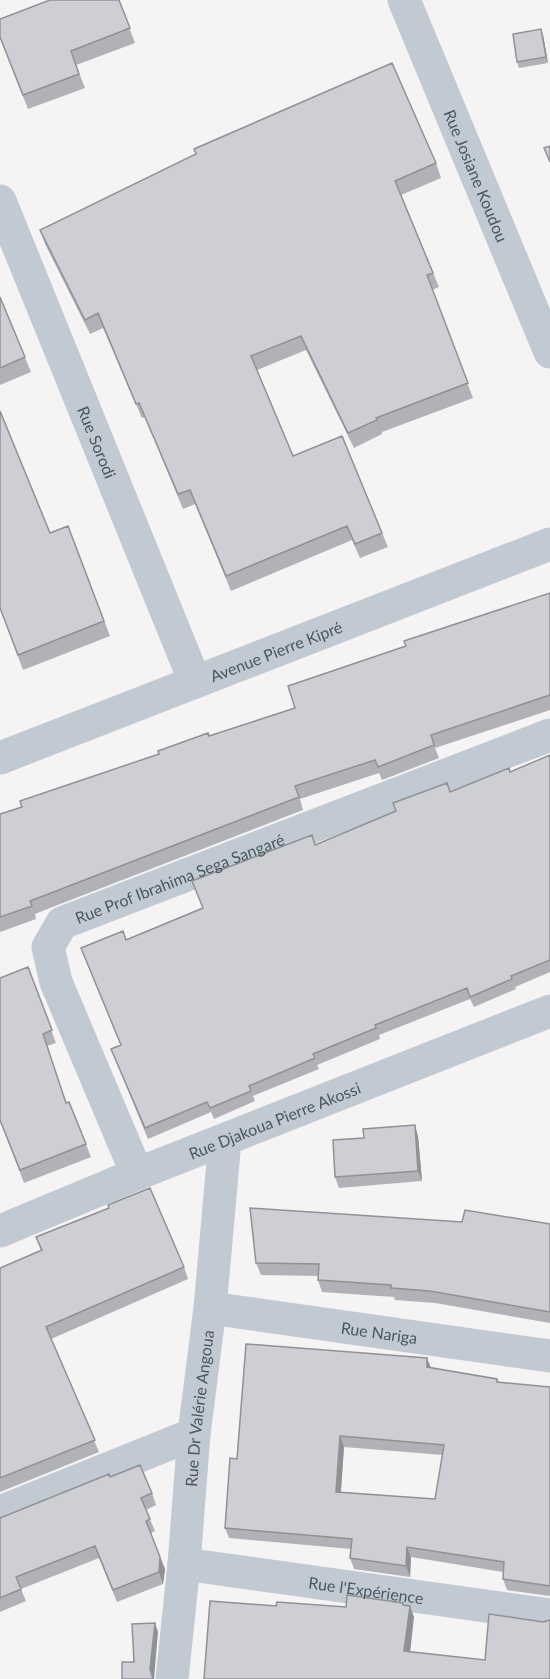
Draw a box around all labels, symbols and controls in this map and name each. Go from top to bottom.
street label: Rue Josiane Koudou [441,107,513,244]
street label: Rue Sorodi [75,403,121,481]
street label: Avenue Pierre Kipré [207,616,345,685]
street label: Rue Prof Ibrahima Sega Sangaré [72,829,287,927]
street label: Rue Djakoua Pierre Akossi [186,1077,363,1162]
street label: Rue Nariga [340,1317,419,1347]
street label: Rue Dr Valérie Angoua [180,1329,217,1487]
street label: Rue l'Expérience [308,1572,425,1607]

